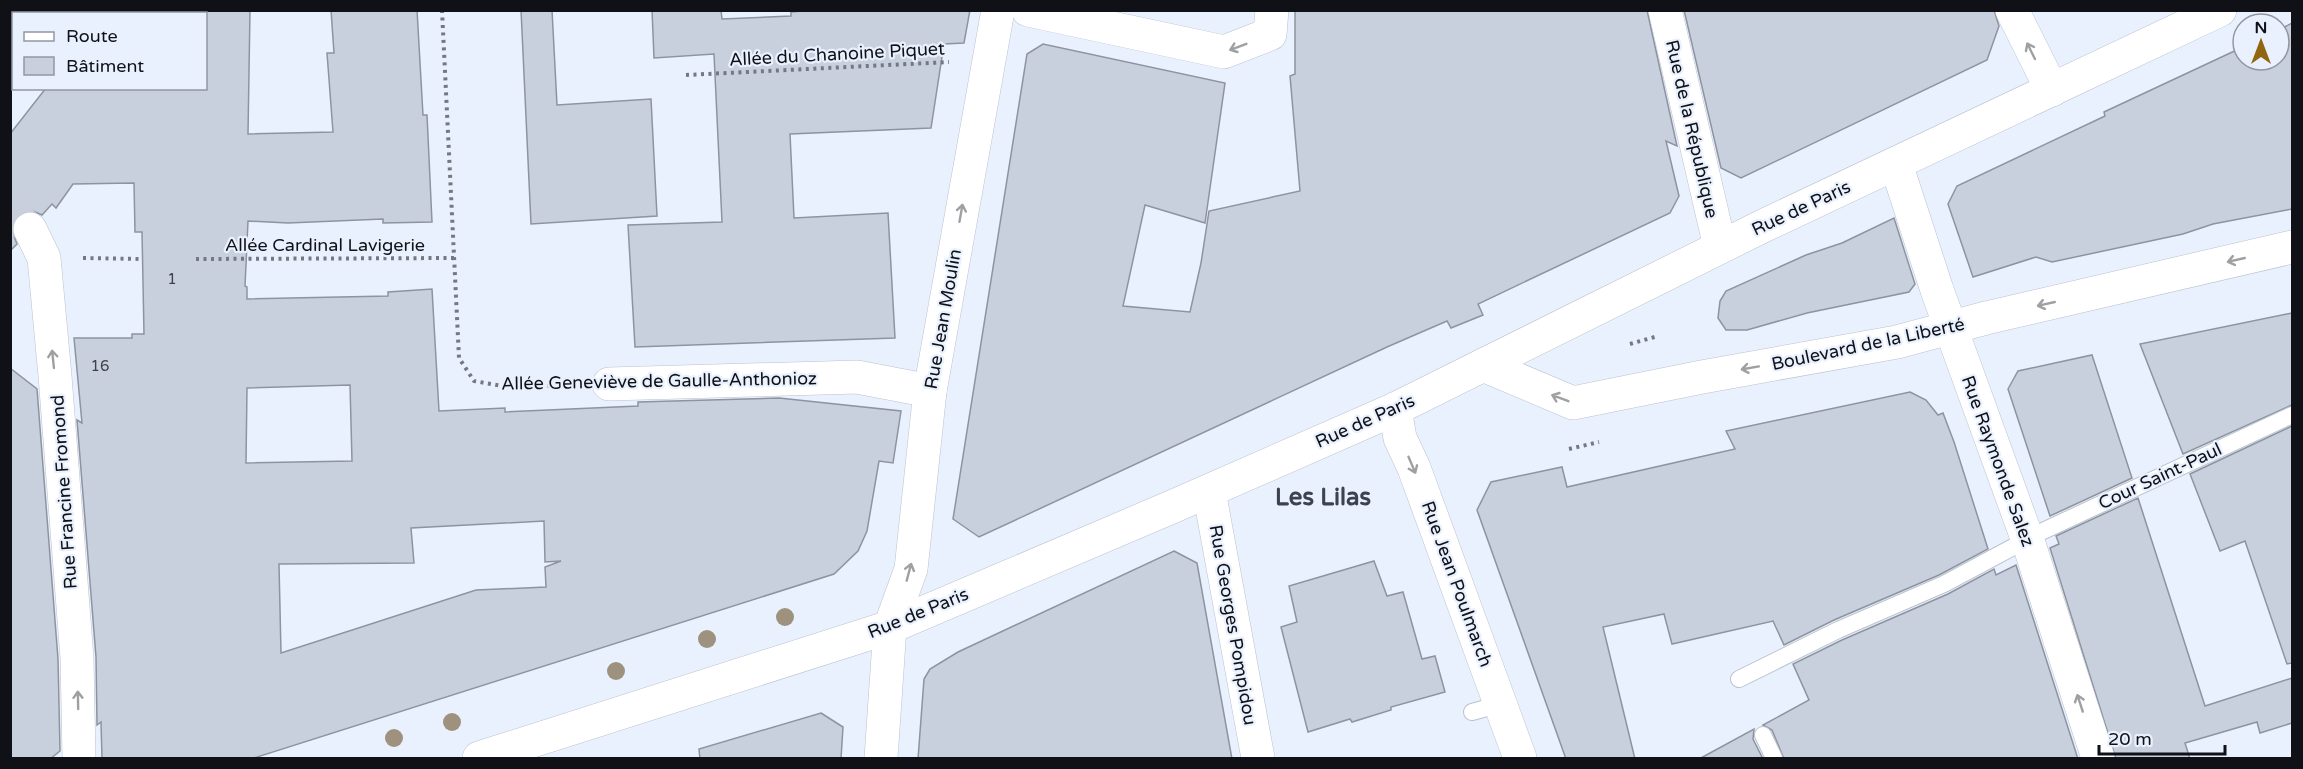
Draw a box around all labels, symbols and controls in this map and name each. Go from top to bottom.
legend [12,12,207,90]
north arrow [2231,12,2291,72]
text: N [2255,18,2267,38]
text: Route [66,25,118,47]
street label: Allée du Chanoine Piquet [729,37,946,71]
street label: Rue de la République [1661,38,1723,220]
one-way arrow [1229,42,1247,53]
one-way arrow [2025,42,2037,60]
text: Bâtiment [66,55,144,77]
street label: Rue de Paris [1748,175,1854,241]
one-way arrow [956,204,967,223]
street label: Allée Cardinal Lavigerie [225,234,425,256]
street label: Rue Jean Moulin [920,247,966,391]
one-way arrow [2226,255,2245,267]
house number: 1 [167,270,177,288]
one-way arrow [2036,299,2055,311]
street label: Boulevard de la Liberté [1769,313,1967,375]
one-way arrow [47,349,58,369]
house number: 16 [91,357,109,375]
one-way arrow [1741,363,1761,374]
street label: Allée Geneviève de Gaulle-Anthonioz [501,367,817,395]
street label: Rue Raymonde Salez [1957,372,2039,550]
street label: Rue de Paris [1312,389,1418,453]
one-way arrow [1551,391,1569,402]
street label: Rue Francine Fromond [46,394,82,590]
street label: Cour Saint-Paul [2095,438,2225,514]
one-way arrow [1407,455,1418,473]
district label: Les Lilas [1275,483,1371,512]
street label: Rue Jean Poulmarch [1417,498,1497,670]
street label: Rue Georges Pompidou [1205,523,1261,727]
one-way arrow [904,563,915,582]
street label: Rue de Paris [864,583,972,643]
one-way arrow [72,691,83,711]
one-way arrow [2074,694,2085,713]
scale bar [2099,718,2225,756]
text: 20 m [2108,728,2152,750]

